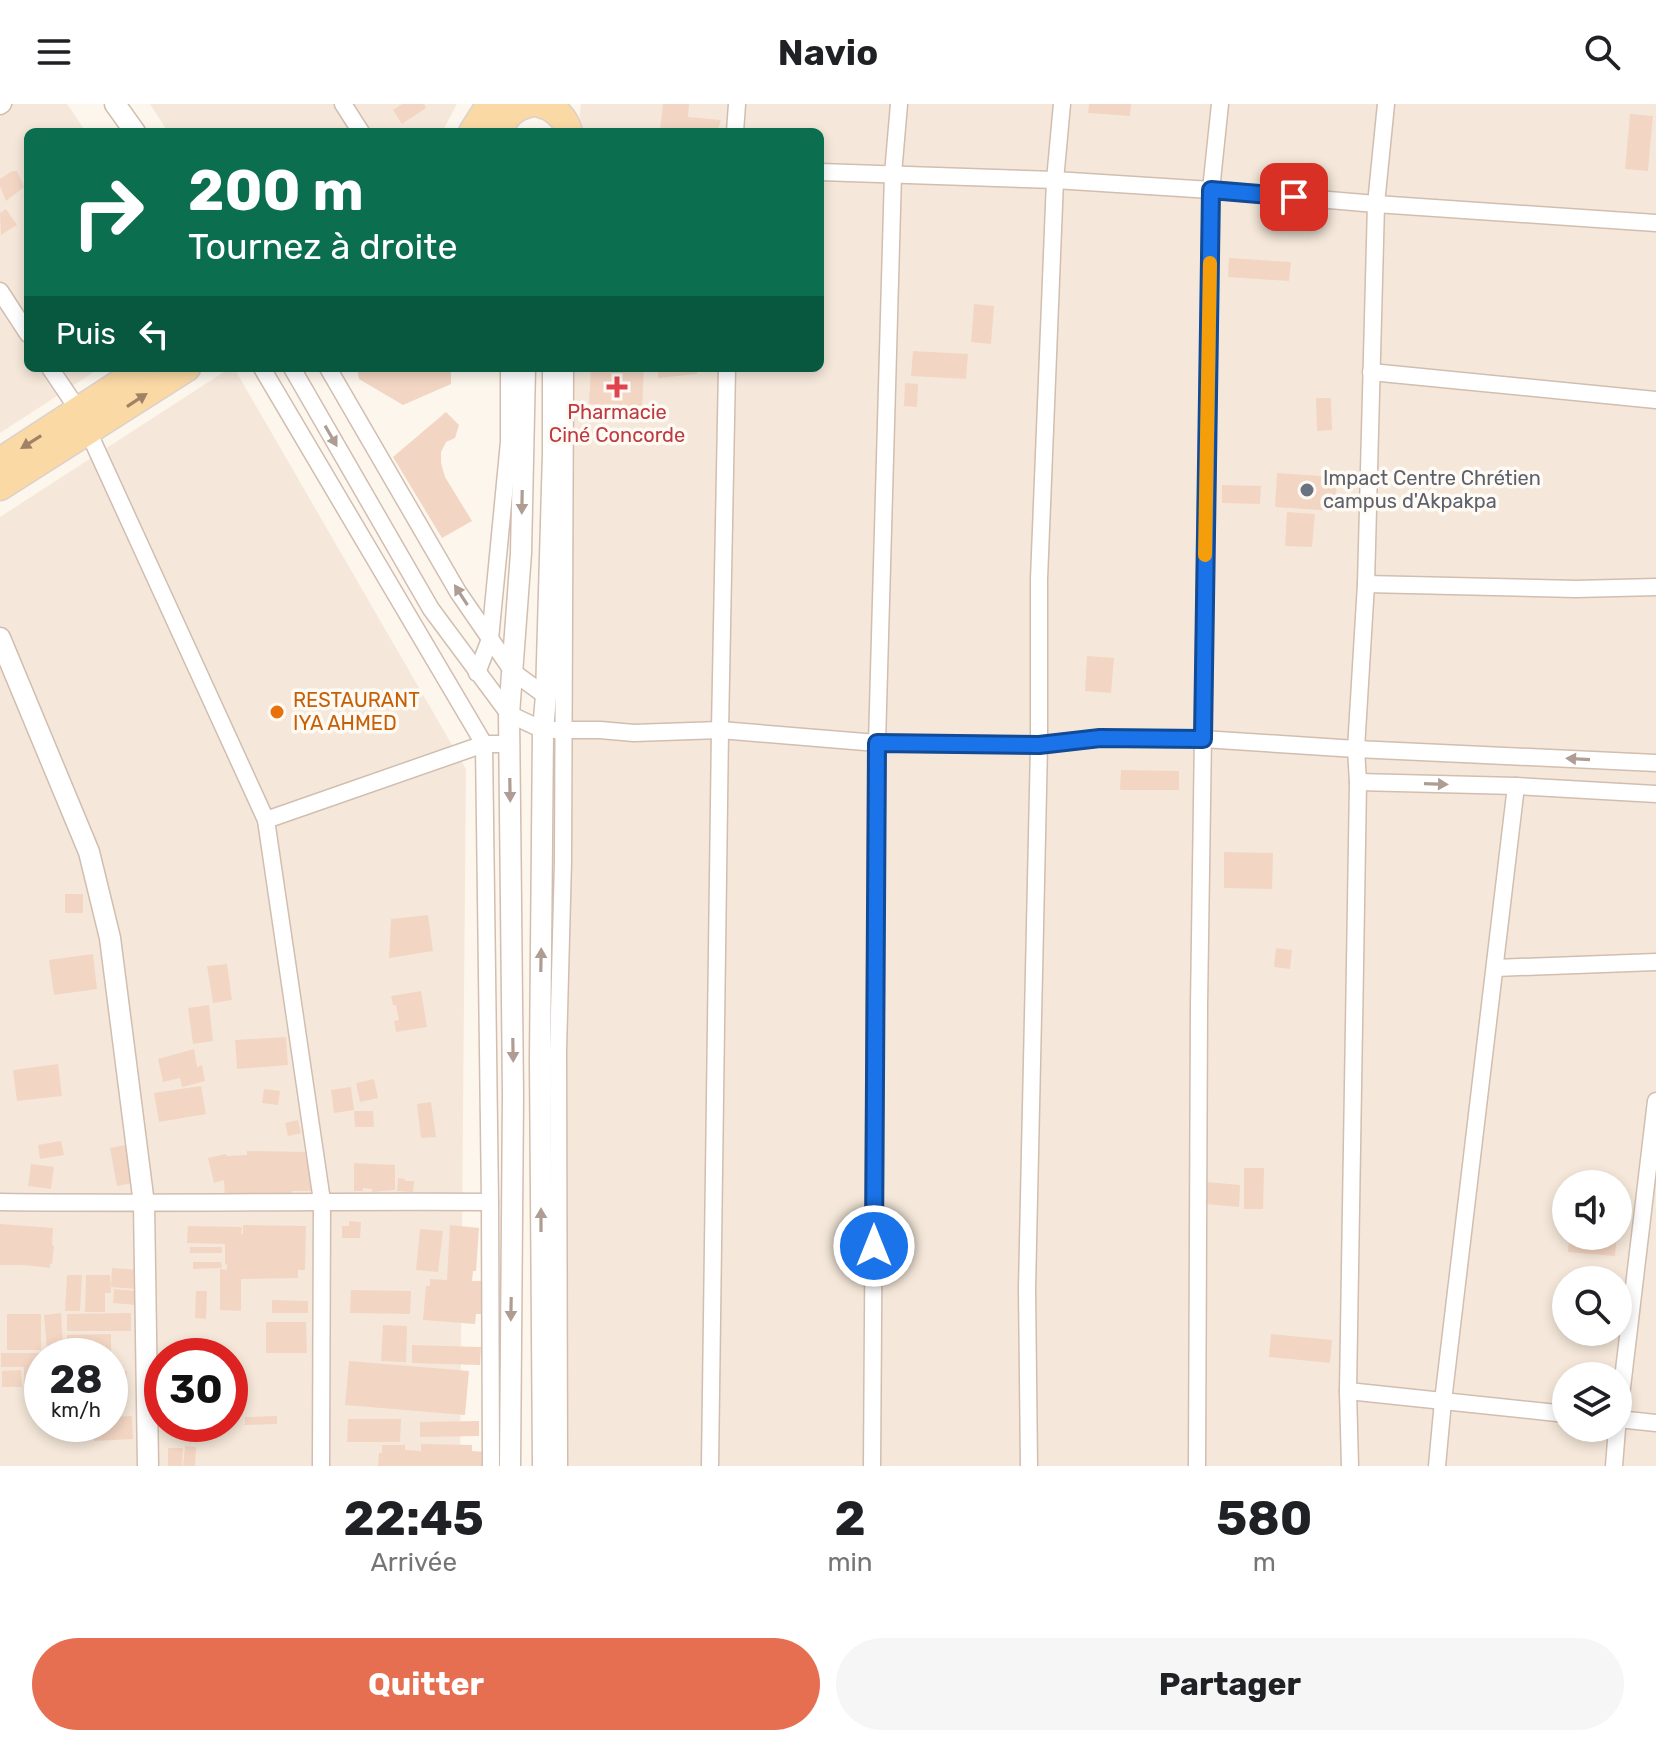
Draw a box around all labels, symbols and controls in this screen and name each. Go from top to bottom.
icon: menu [32,30,76,74]
icon: search [1580,30,1624,74]
text: Navio [778,31,878,74]
text: 200 m [188,158,364,224]
icon: right [56,160,160,264]
pin [1260,163,1328,231]
icon: arrive [1272,175,1316,219]
text: Tournez à droite [188,225,458,268]
icon: left [132,312,176,356]
text: Puis [56,316,116,352]
marker: Pharmacie Ciné Concorde [608,378,626,396]
one-way arrow [126,394,148,408]
place label: Pharmacie Ciné Concorde [549,400,685,447]
one-way arrow [324,424,338,447]
one-way arrow [20,434,42,448]
place label: Impact Centre Chrétien campus d'Akpakpa [1323,466,1541,513]
marker: Impact Centre Chrétien campus d'Akpakpa [1298,481,1316,499]
one-way arrow [516,490,528,515]
one-way arrow [454,584,468,606]
place label: RESTAURANT IYA AHMED [293,688,420,735]
marker: RESTAURANT IYA AHMED [268,703,286,721]
one-way arrow [1565,753,1590,766]
one-way arrow [503,778,516,803]
one-way arrow [1424,778,1449,791]
one-way arrow [534,947,547,972]
one-way arrow [506,1038,519,1063]
map controls [1552,1170,1632,1442]
button: sound [1552,1170,1632,1250]
position arrow [832,1204,916,1288]
one-way arrow [535,1207,547,1232]
button: search [1552,1266,1632,1346]
one-way arrow [505,1297,517,1322]
speed limit sign: 30 [144,1338,248,1442]
text: 28 [49,1356,103,1403]
button: layers [1552,1362,1632,1442]
text: km/h [51,1398,101,1422]
text: 22:45 [344,1490,484,1547]
text: 2 [834,1490,866,1547]
text: 580 [1216,1490,1312,1547]
text: Arrivée [370,1547,457,1578]
text: min [827,1547,873,1578]
text: m [1253,1547,1276,1578]
button: Quitter [32,1638,820,1730]
button: Partager [836,1638,1624,1730]

